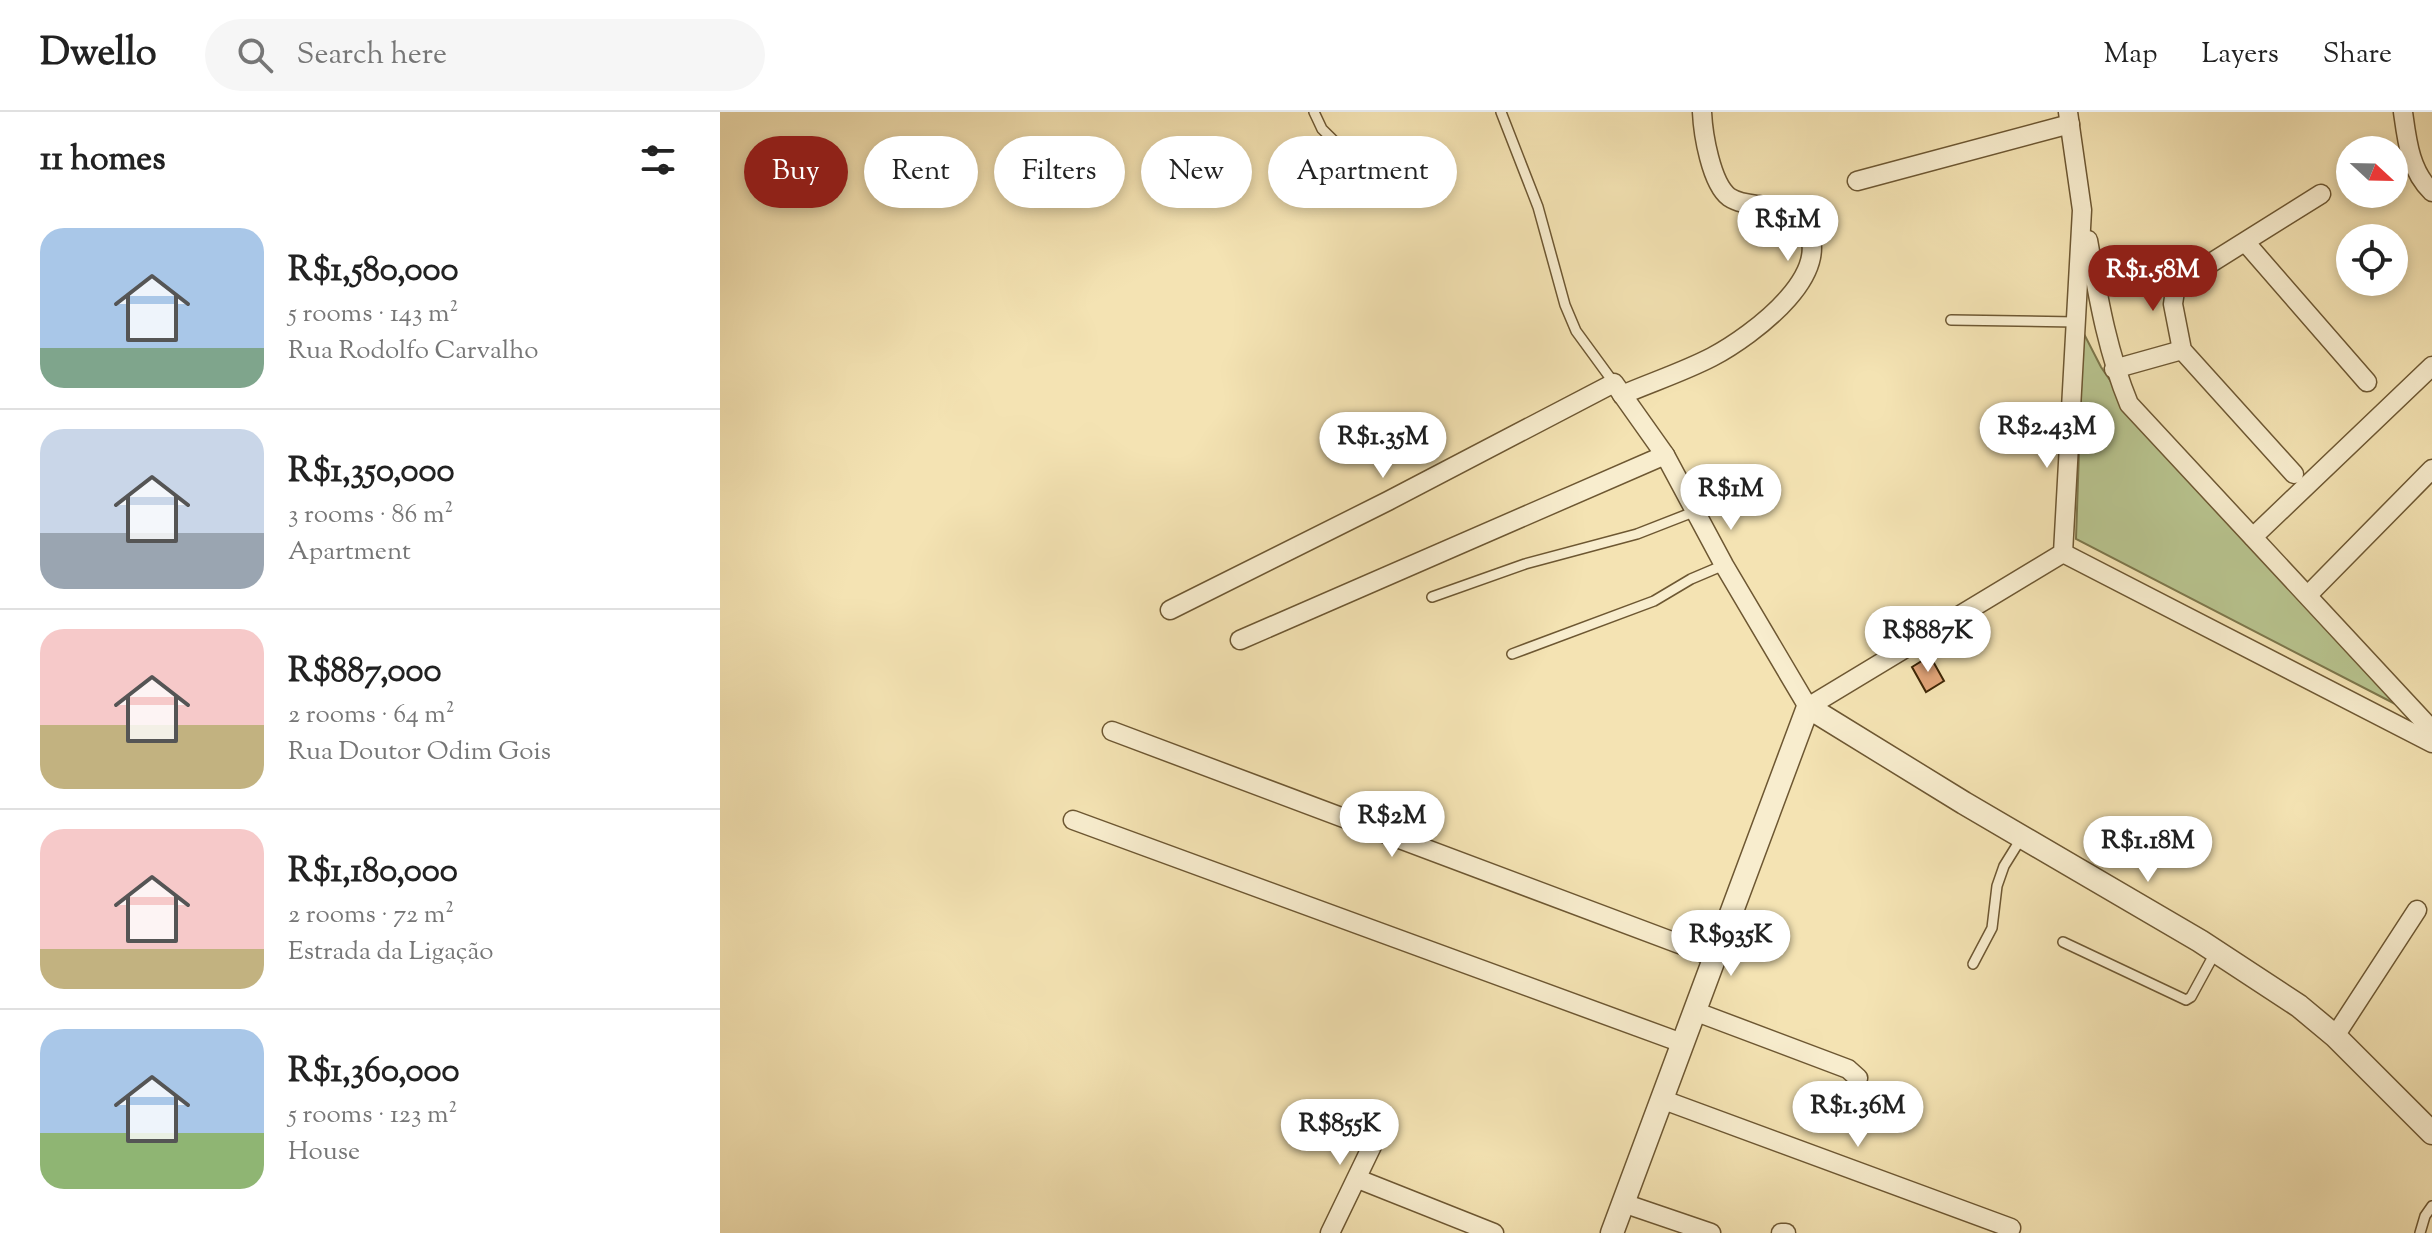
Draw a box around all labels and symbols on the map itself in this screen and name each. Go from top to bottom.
north arrow [2336,136,2408,208]
pin: R$1M [1741,195,1835,263]
pin: R$1.58M [2079,245,2227,313]
pin: R$2.43M [1973,402,2121,470]
pin: R$1.35M [1309,412,1457,480]
pin: R$1M [1684,464,1778,532]
pin: R$887K [1863,606,1993,674]
pin: R$2M [1345,791,1439,859]
pin: R$1.18M [2074,816,2222,884]
pin: R$935K [1666,910,1796,978]
pin: R$1.36M [1784,1081,1932,1149]
pin: R$855K [1275,1099,1405,1167]

